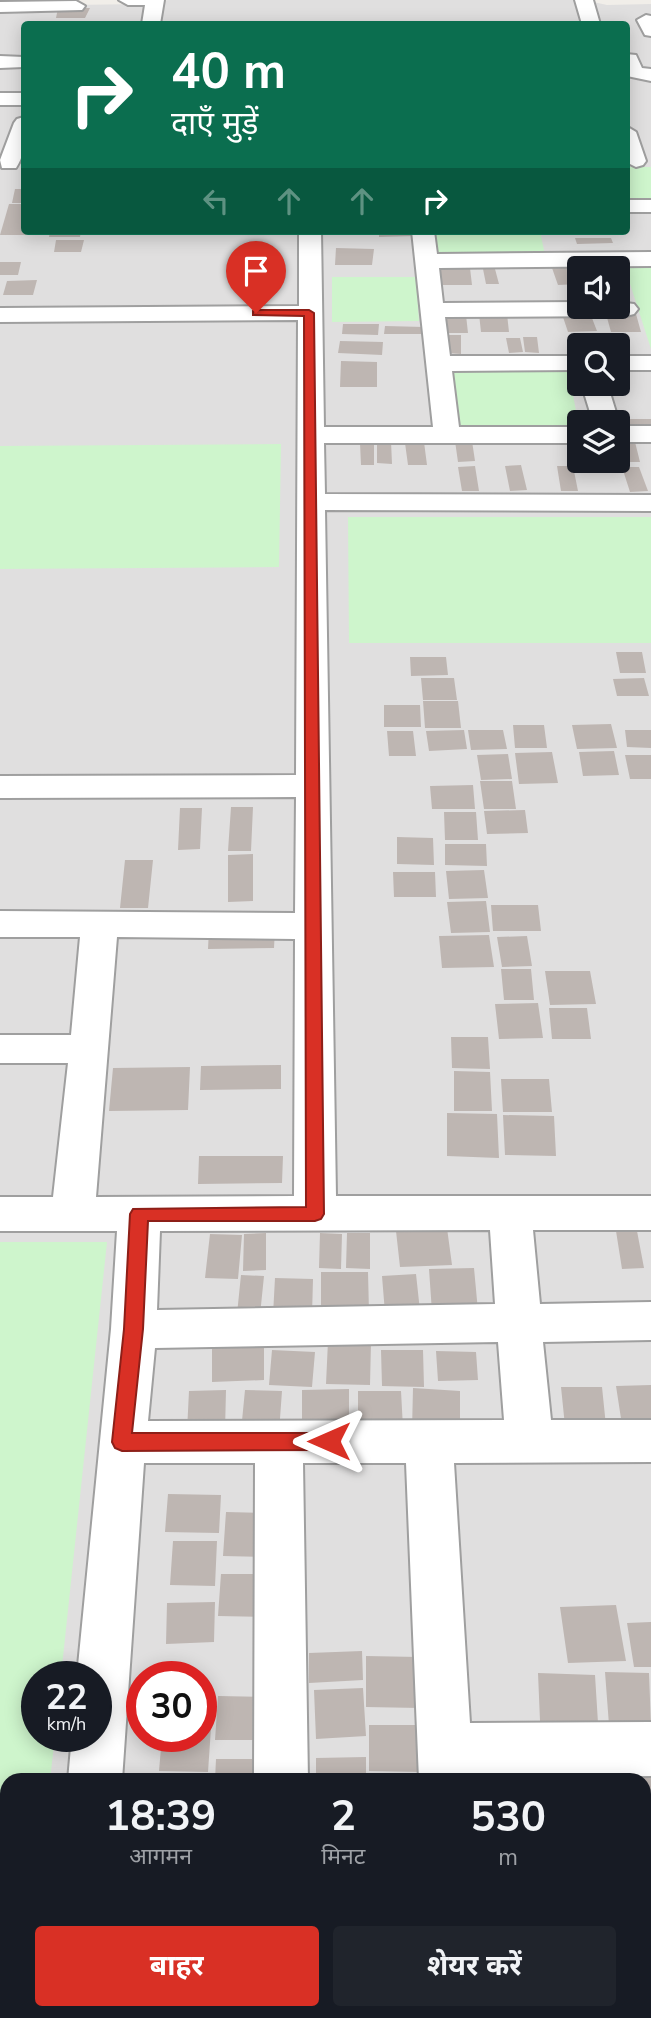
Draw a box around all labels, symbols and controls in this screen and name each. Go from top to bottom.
text: 40 m [171,38,286,105]
icon: right [56,49,147,140]
text: दाएँ मुड़ें [171,102,258,145]
icon: left [197,182,235,220]
icon: ahead [270,182,308,220]
icon: ahead [343,182,381,220]
icon: right [416,182,454,220]
pin [226,241,286,313]
icon: arrive [237,252,275,290]
map controls [567,256,630,473]
button: sound [567,256,630,319]
button: search [567,333,630,396]
button: layers [567,410,630,473]
position arrow [292,1404,366,1478]
speed limit sign: 30 [126,1661,217,1752]
text: 22 [45,1674,88,1721]
text: km/h [47,1712,86,1736]
text: 18:39 [105,1788,216,1845]
text: 2 [331,1788,356,1845]
text: 530 [470,1789,546,1846]
text: आगमन [129,1841,192,1872]
text: मिनट [321,1841,365,1872]
text: m [498,1842,518,1873]
button: बाहर [35,1926,319,2006]
button: शेयर करें [333,1926,616,2006]

